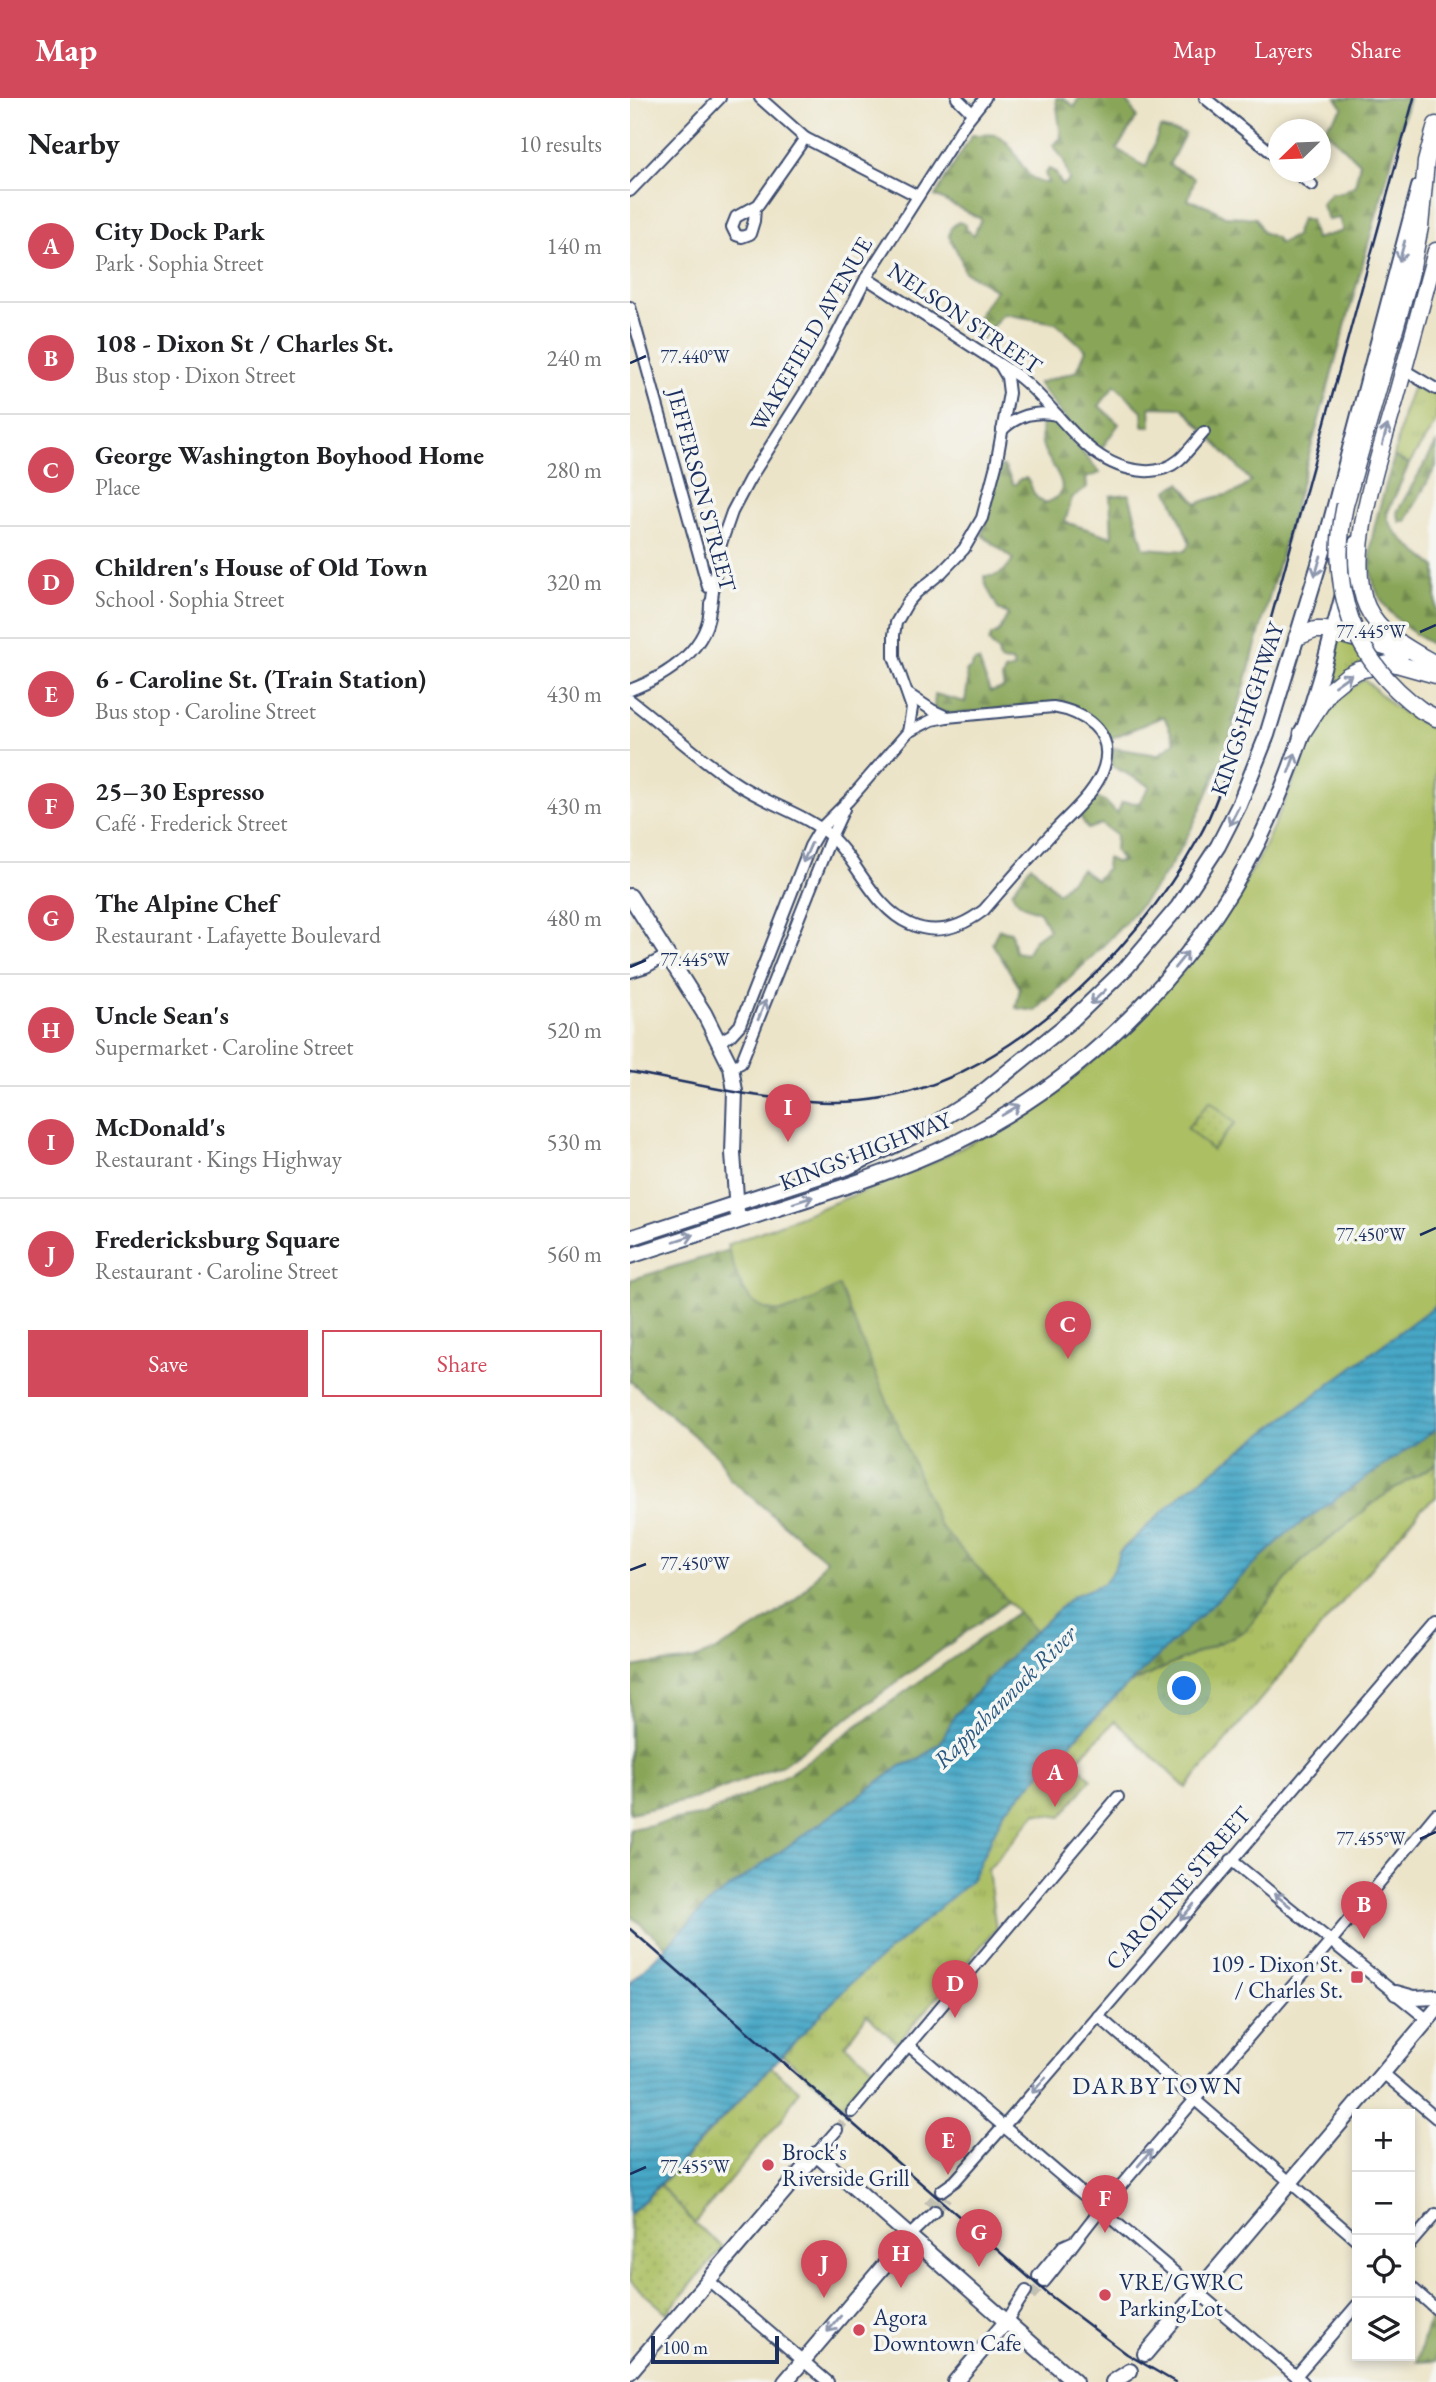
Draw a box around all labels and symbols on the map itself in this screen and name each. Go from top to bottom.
north arrow [1268,119,1331,182]
street label: WAKEFIELD AVENUE [743,231,879,437]
one-way arrow [1394,240,1407,262]
street label: NELSON STREET [882,255,1048,381]
text: 77.440°W [660,345,730,368]
street label: JEFFERSON STREET [660,383,744,595]
one-way arrow [1380,425,1393,447]
one-way arrow [1311,555,1324,577]
street label: KINGS HIGHWAY [1203,617,1291,800]
text: 77.445°W [1336,620,1406,643]
one-way arrow [1333,673,1352,687]
one-way arrow [1286,752,1299,774]
one-way arrow [1226,805,1240,826]
one-way arrow [800,842,813,863]
text: 77.445°W [660,948,730,971]
one-way arrow [1173,952,1188,970]
one-way arrow [1090,988,1107,1005]
one-way arrow [756,1000,769,1021]
pin: I [765,1084,811,1142]
one-way arrow [1001,1103,1021,1117]
street label: KINGS HIGHWAY [775,1106,955,1196]
one-way arrow [792,1193,814,1206]
text: 77.450°W [1336,1223,1406,1246]
one-way arrow [673,1231,695,1244]
pin: C [1045,1301,1091,1359]
text: 77.450°W [660,1552,730,1575]
water label: Rappahannock River [926,1617,1084,1775]
your location [1167,1671,1201,1705]
pin: A [1032,1749,1078,1807]
street label: CAROLINE STREET [1099,1800,1258,1976]
text: 77.455°W [1336,1827,1406,1850]
pin: B [1341,1881,1387,1939]
one-way arrow [1273,1892,1291,1908]
one-way arrow [1179,1903,1195,1921]
place label: 109 - Dixon St. / Charles St. [1211,1949,1343,2005]
pin: D [932,1960,978,2018]
marker: 109 - Dixon St. / Charles St. [1349,1969,1365,1985]
district label: DARBYTOWN [1072,2070,1244,2101]
one-way arrow [1031,2075,1047,2093]
pin: E [925,2117,971,2175]
place label: Brock's Riverside Grill [782,2137,910,2193]
one-way arrow [1137,2149,1153,2167]
text: 77.455°W [660,2155,730,2178]
marker: Brock's Riverside Grill [760,2157,776,2173]
pin: F [1082,2175,1128,2233]
pin: G [956,2209,1002,2267]
pin: H [878,2230,924,2288]
pin: J [801,2240,847,2298]
place label: VRE/GWRC Parking Lot [1119,2267,1244,2323]
marker: VRE/GWRC Parking Lot [1097,2287,1113,2303]
place label: Agora Downtown Cafe [872,2302,1021,2358]
one-way arrow [826,2315,842,2333]
marker: Agora Downtown Cafe [851,2322,867,2338]
scale bar [651,2333,779,2365]

